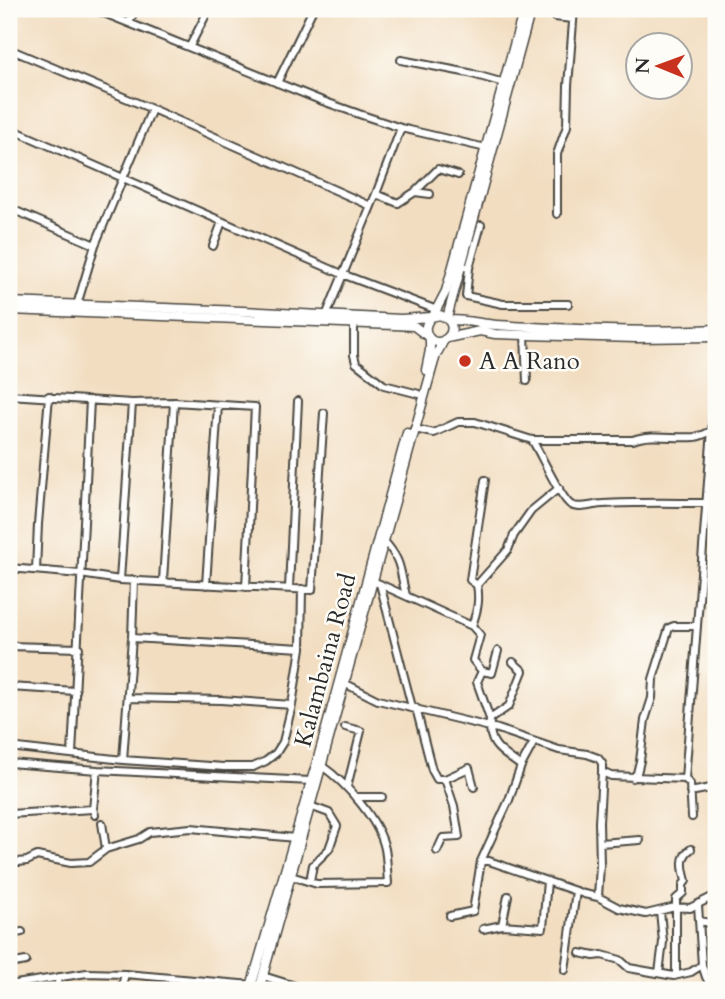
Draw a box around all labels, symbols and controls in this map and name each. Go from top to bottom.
north arrow [624,32,694,102]
text: N [630,57,656,74]
place label: A A Rano [479,345,580,378]
marker: A A Rano [457,353,473,369]
street label: Kalambaina Road [286,570,365,750]

